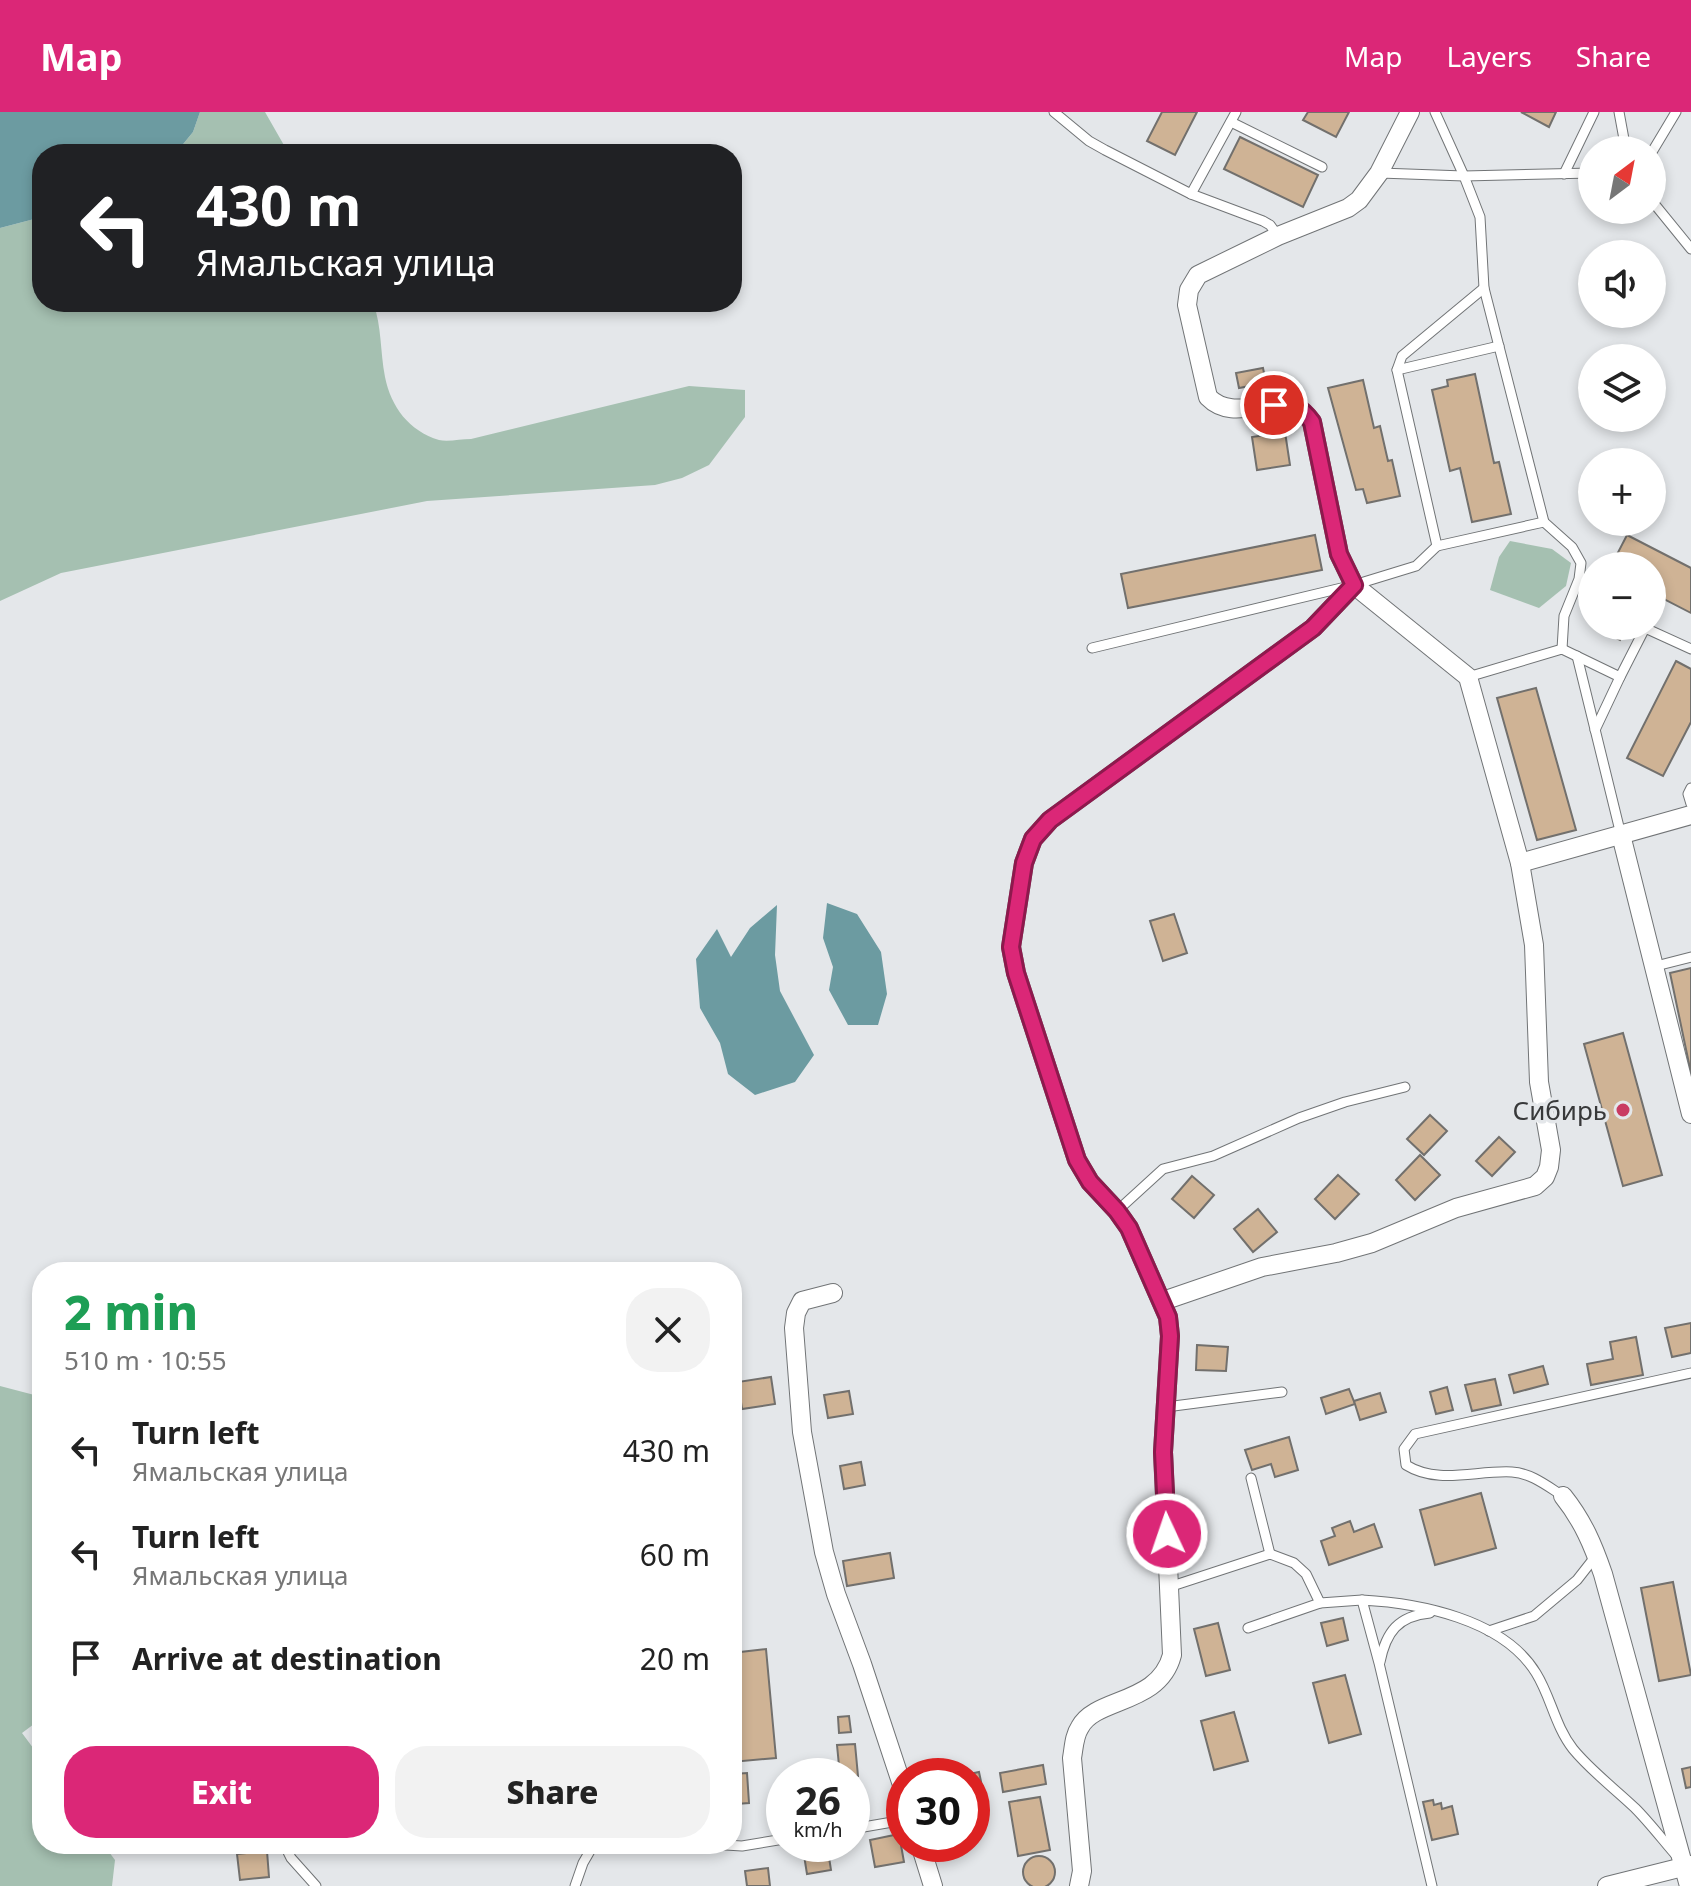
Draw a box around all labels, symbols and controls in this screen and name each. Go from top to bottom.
text: Map [40,30,123,82]
text: Map [1344,37,1402,75]
text: Layers [1446,37,1532,75]
text: Share [1576,37,1651,75]
north arrow [1578,136,1666,224]
map controls [1578,136,1666,640]
text: 430 m [196,166,361,242]
icon: left [64,176,168,280]
text: Ямальская улица [196,238,496,287]
button: sound [1578,240,1666,328]
button: layers [1578,344,1666,432]
pin [1240,371,1308,439]
icon: arrive [1252,383,1296,427]
button: + [1578,448,1666,536]
button: − [1578,552,1666,640]
place label: Сибирь [1513,1092,1607,1128]
marker: Сибирь [1614,1101,1632,1119]
text: 2 min [64,1279,198,1344]
button: close [626,1288,710,1372]
text: 510 m · 10:55 [64,1342,227,1378]
text: Turn left [132,1412,260,1453]
icon: left [64,1428,108,1472]
text: 430 m [623,1430,710,1471]
text: Ямальская улица [132,1453,348,1489]
position arrow [1125,1492,1209,1576]
text: Turn left [132,1516,260,1557]
icon: left [64,1532,108,1576]
text: 60 m [640,1534,710,1575]
text: Ямальская улица [132,1557,348,1593]
icon: arrive [64,1636,108,1680]
text: Arrive at destination [132,1638,442,1679]
text: 20 m [640,1638,710,1679]
button: Exit [64,1746,379,1838]
button: Share [395,1746,710,1838]
speed limit sign: 30 [886,1758,990,1862]
text: 26 [795,1772,841,1827]
text: km/h [793,1816,843,1843]

